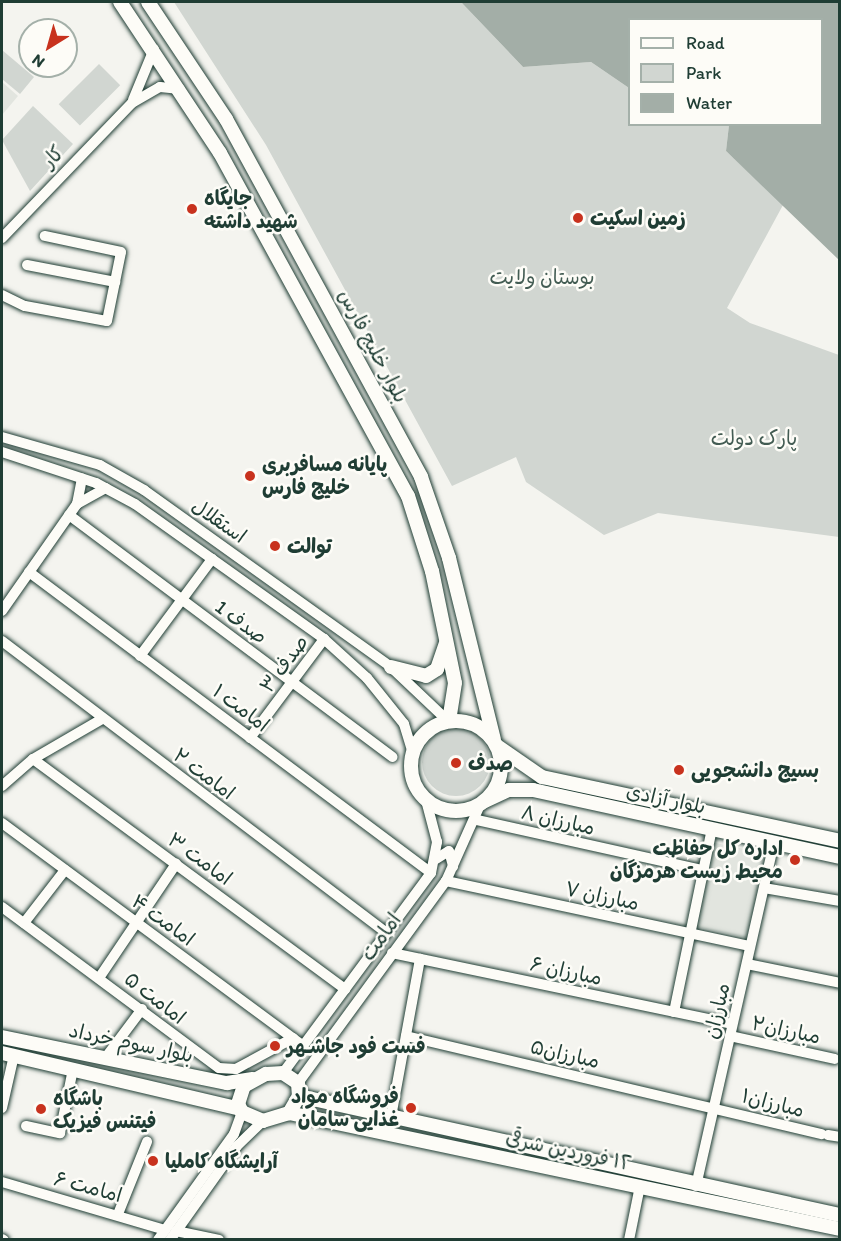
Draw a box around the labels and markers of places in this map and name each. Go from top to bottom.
place label: جایگاه شهید داشته [204,186,298,233]
marker: جایگاه شهید داشته [185,202,199,216]
place label: زمین اسکیت [590,206,686,230]
marker: زمین اسکیت [571,211,585,225]
place label: پایانه مسافربری خلیج فارس [262,452,387,499]
marker: پایانه مسافربری خلیج فارس [243,469,257,483]
place label: توالت [287,534,332,558]
marker: توالت [268,539,282,553]
place label: صدف [468,751,513,775]
marker: صدف [449,756,463,770]
place label: بسیج دانشجویی [691,758,819,782]
marker: بسیج دانشجویی [672,763,686,777]
place label: اداره کل حفاظت محیط زیست هرمزگان [610,837,783,884]
marker: اداره کل حفاظت محیط زیست هرمزگان [788,853,802,867]
place label: فست فود جاشـهر [287,1034,426,1058]
marker: فست فود جاشـهر [268,1039,282,1053]
place label: فروشگاه مواد غذایی سامان [291,1084,399,1131]
place label: باشگاه فیتنس فیزیک [53,1086,156,1133]
marker: فروشگاه مواد غذایی سامان [404,1101,418,1115]
marker: باشگاه فیتنس فیزیک [34,1102,48,1116]
place label: آرایشگاه کاملیا [165,1149,278,1173]
marker: آرایشگاه کاملیا [146,1154,160,1168]

